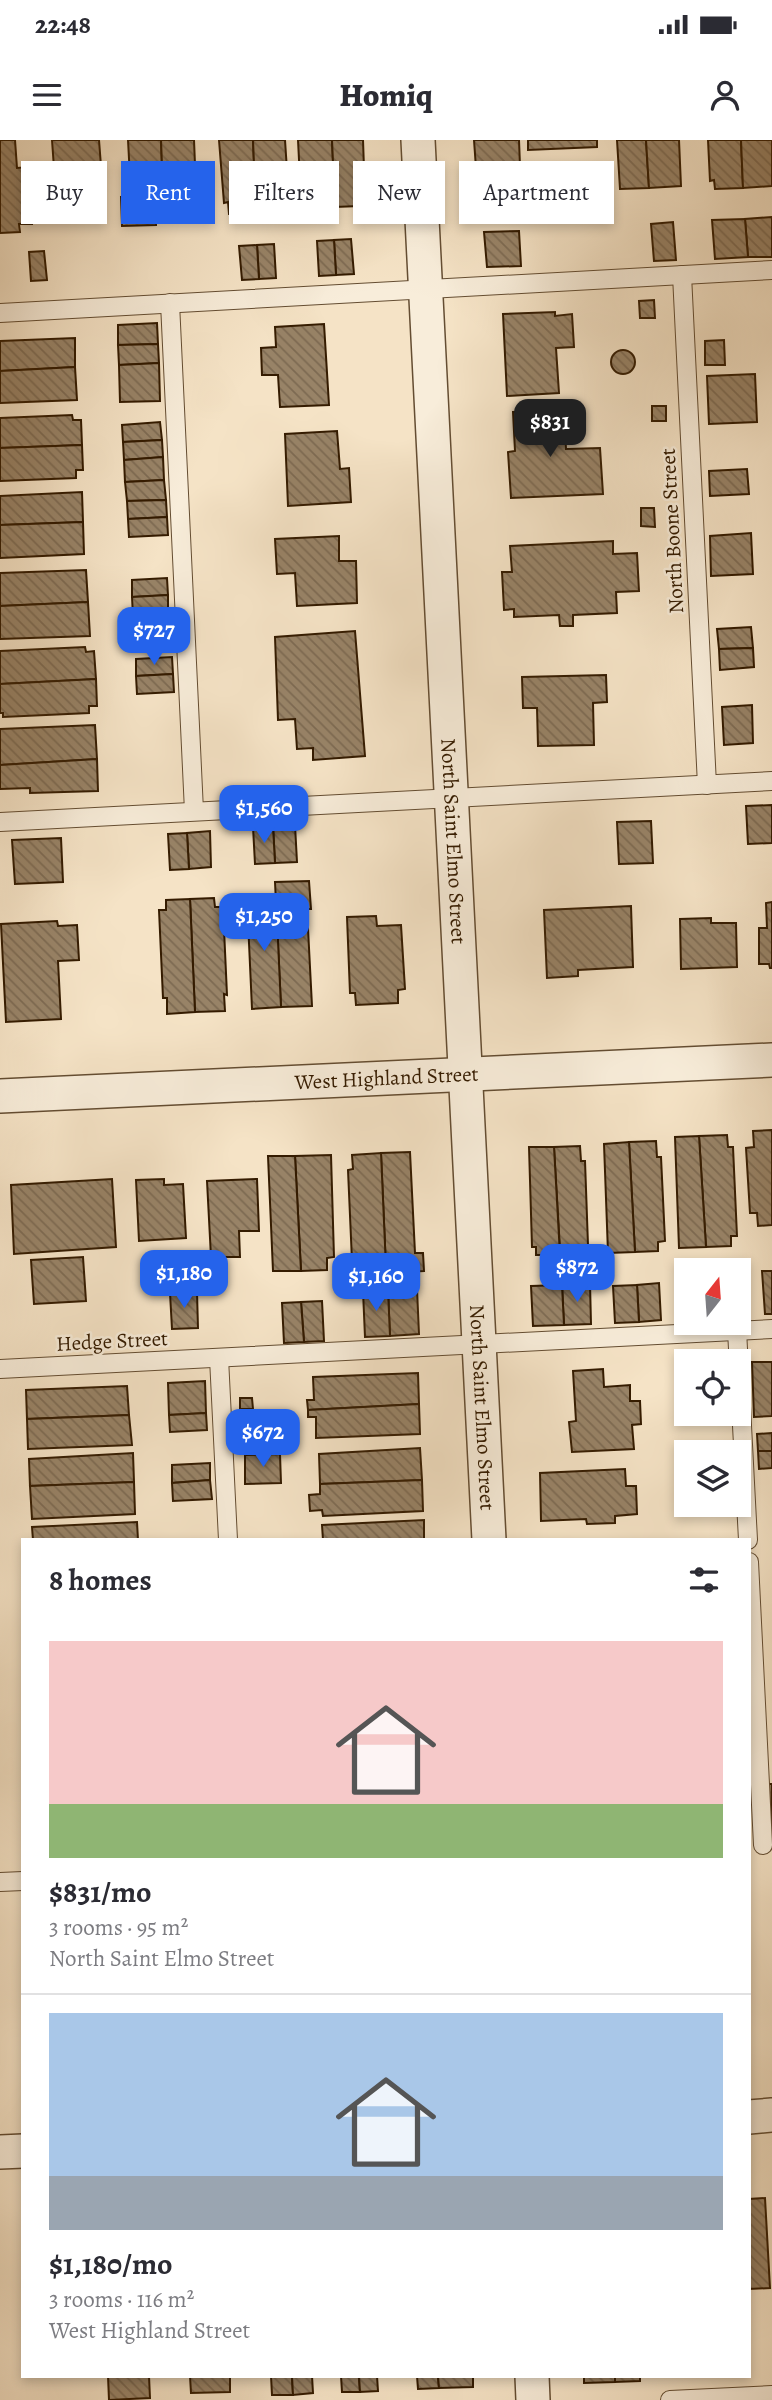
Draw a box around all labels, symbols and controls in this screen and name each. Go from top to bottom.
text: 22:48 [35,7,91,42]
text: Homiq [339,73,433,117]
icon: menu [28,76,66,114]
icon: person [706,76,744,114]
chip: Buy [21,161,107,224]
chip: Rent [121,161,215,224]
chip: Filters [229,161,339,224]
chip: New [353,161,445,224]
chip: Apartment [459,161,614,224]
pin: $831 [509,400,591,459]
text: $831 [530,406,570,437]
street label: North Boone Street [654,448,690,614]
pin: $727 [113,608,195,667]
text: $727 [133,614,175,645]
street label: North Saint Elmo Street [434,738,473,945]
pin: $1,560 [207,786,321,845]
text: $1,560 [235,792,293,823]
pin: $1,250 [207,894,321,953]
text: $1,250 [235,900,293,931]
street label: West Highland Street [293,1060,479,1096]
pin: $872 [536,1244,618,1304]
pin: $1,180 [127,1250,241,1310]
text: $872 [556,1251,598,1282]
pin: $1,160 [319,1254,433,1313]
text: $1,180 [156,1257,212,1288]
north arrow [674,1258,751,1335]
map controls [674,1258,751,1517]
text: $1,160 [348,1260,404,1291]
street label: North Saint Elmo Street [463,1304,501,1511]
street label: Hedge Street [55,1324,169,1358]
button: locate [674,1349,751,1426]
pin: $672 [222,1410,304,1469]
text: $672 [242,1416,284,1447]
button: layers [674,1440,751,1517]
text: 8 homes [49,1560,152,1600]
icon: filters [685,1561,723,1599]
icon: home [323,1687,449,1813]
text: $831/mo [49,1872,152,1912]
text: 3 rooms · 95 m² [49,1912,188,1943]
text: North Saint Elmo Street [49,1943,274,1974]
icon: home [323,2059,449,2185]
text: $1,180/mo [49,2244,173,2284]
text: 3 rooms · 116 m² [49,2284,194,2315]
text: West Highland Street [49,2315,250,2346]

